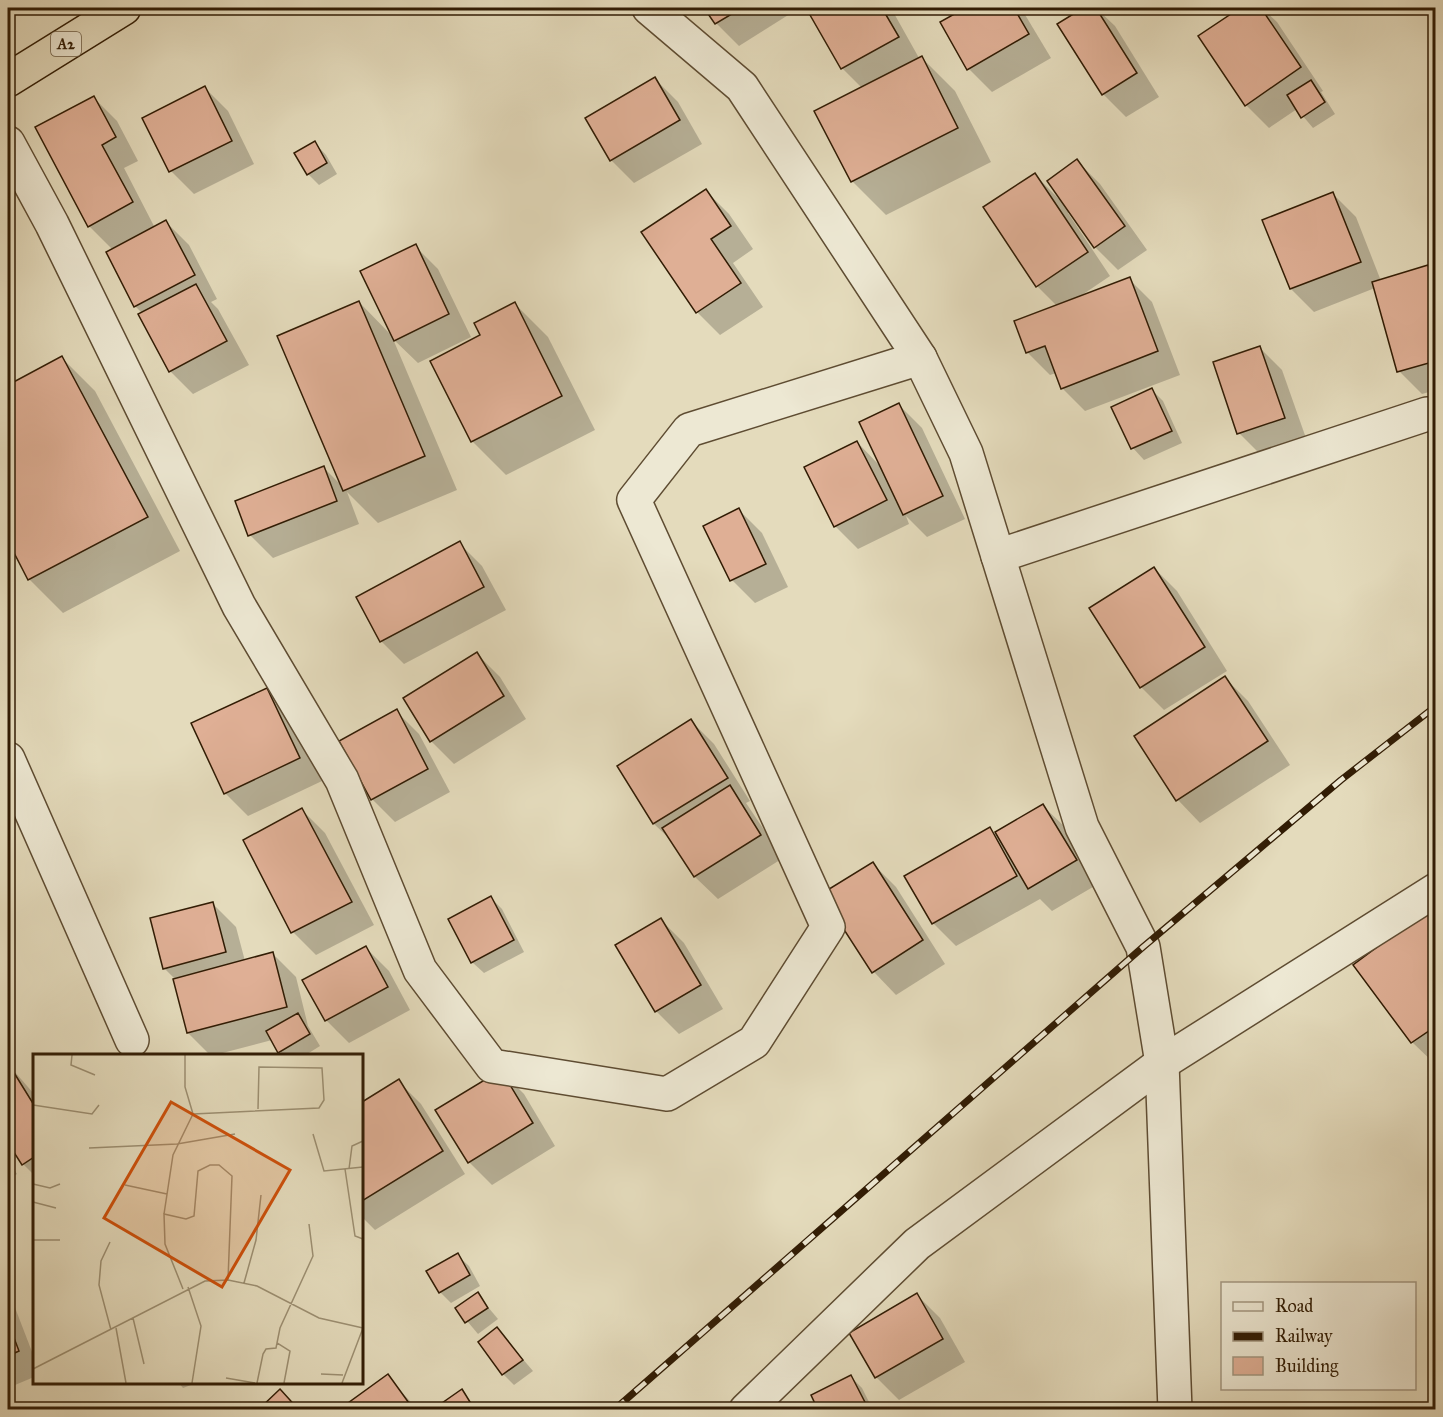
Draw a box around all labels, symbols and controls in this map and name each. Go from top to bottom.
road number: A2 [51,32,81,56]
inset map [33,1054,363,1384]
legend [1221,1282,1416,1390]
text: Road [1275,1295,1313,1317]
text: Railway [1275,1325,1333,1347]
text: Building [1275,1355,1339,1378]

